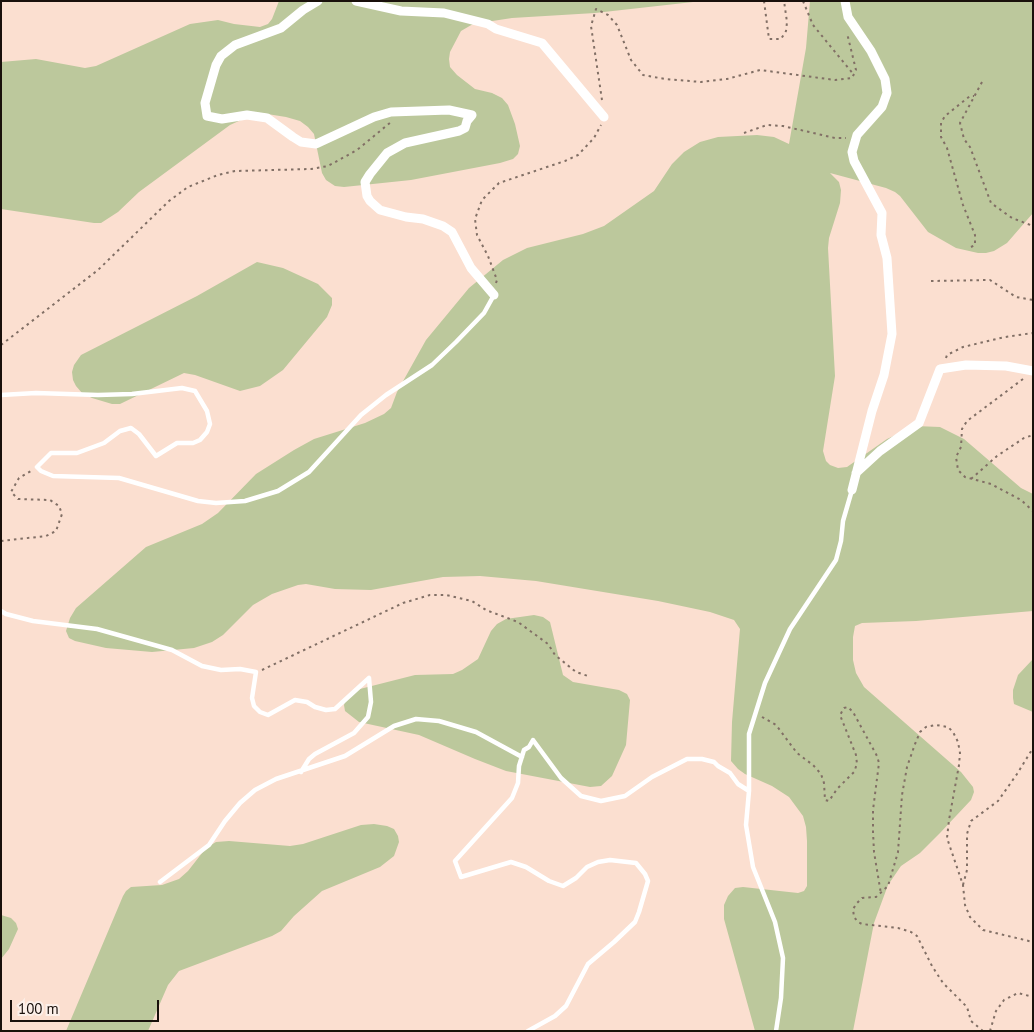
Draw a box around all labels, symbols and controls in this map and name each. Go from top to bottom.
scale bar [12,990,161,1022]
text: 100 m [18,999,59,1018]

